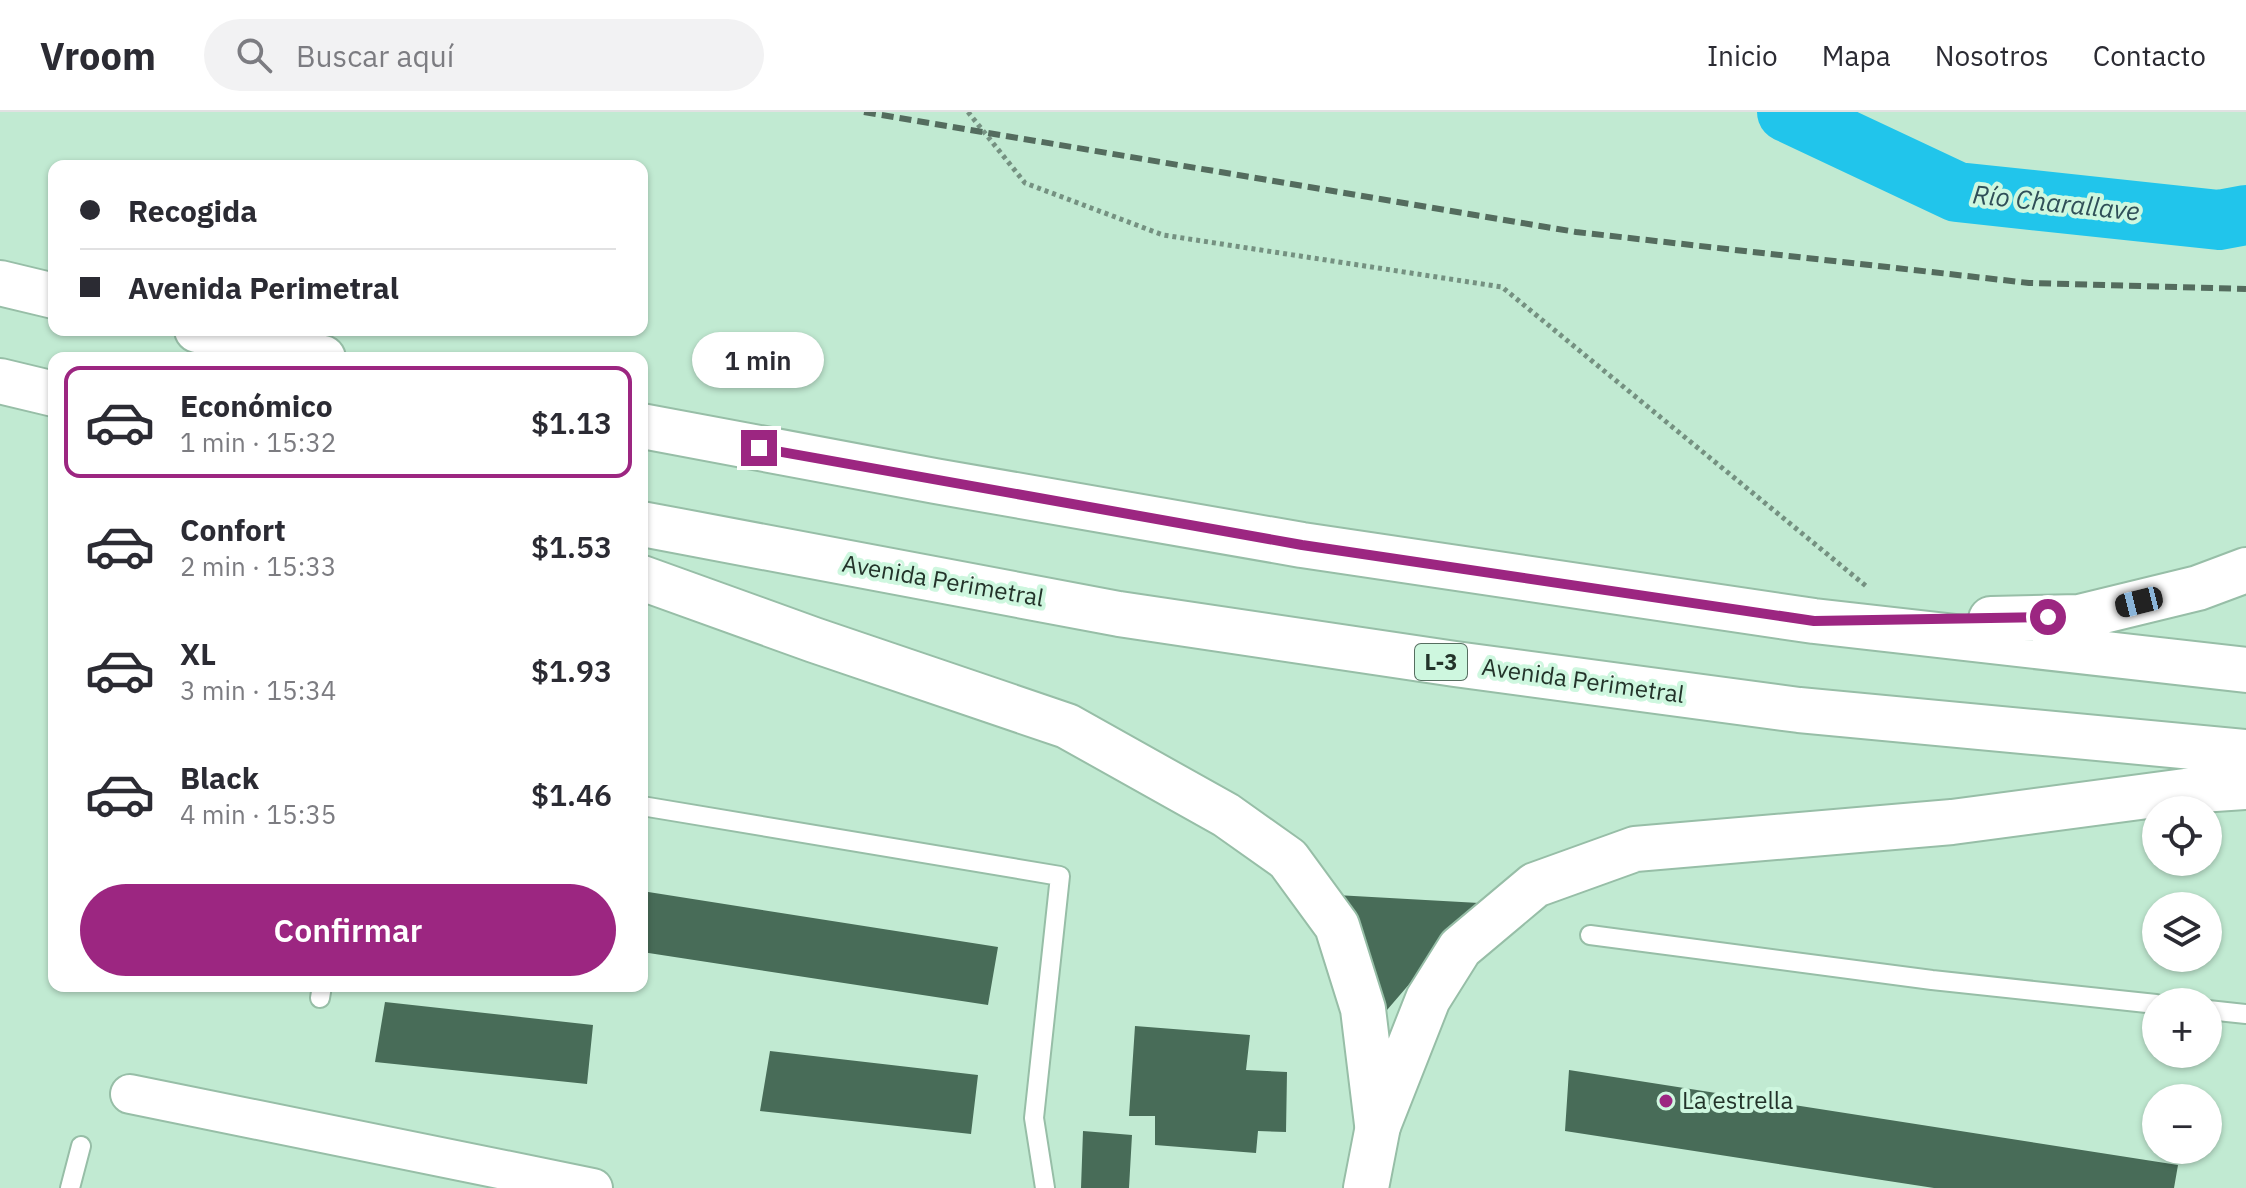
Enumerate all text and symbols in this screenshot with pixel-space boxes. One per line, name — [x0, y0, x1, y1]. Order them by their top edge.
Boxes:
search box — [204, 19, 764, 91]
text: Vroom — [40, 31, 156, 80]
icon: search — [232, 33, 276, 77]
text: Buscar aquí — [296, 36, 454, 75]
text: Inicio — [1707, 37, 1778, 74]
text: Mapa — [1822, 37, 1891, 74]
text: Nosotros — [1935, 37, 2049, 74]
text: Contacto — [2093, 37, 2206, 74]
water label: Río Charallave — [1971, 176, 2141, 228]
text: Recogida — [128, 191, 257, 230]
text: Avenida Perimetral — [128, 268, 399, 307]
callout: 1 min — [693, 332, 825, 388]
text: 1 min — [724, 343, 792, 377]
icon: car — [84, 386, 156, 458]
text: Económico — [180, 386, 333, 425]
text: $1.13 — [531, 403, 612, 442]
text: 1 min · 15:32 — [180, 425, 336, 459]
route end — [741, 430, 777, 466]
icon: car — [84, 510, 156, 582]
text: Confort — [180, 510, 286, 549]
text: $1.53 — [531, 527, 612, 566]
street label: Avenida Perimetral — [840, 547, 1047, 614]
text: 2 min · 15:33 — [180, 549, 336, 583]
car — [2113, 585, 2165, 619]
route start — [2030, 599, 2066, 635]
icon: car — [84, 634, 156, 706]
text: XL — [180, 634, 216, 673]
road number: L-3 — [1415, 644, 1467, 680]
street label: Avenida Perimetral — [1480, 650, 1687, 710]
text: $1.93 — [531, 651, 612, 690]
text: 3 min · 15:34 — [180, 673, 336, 707]
icon: car — [84, 758, 156, 830]
text: Black — [180, 758, 259, 797]
text: $1.46 — [531, 775, 612, 814]
map controls — [2142, 796, 2222, 1164]
button: locate — [2142, 796, 2222, 876]
text: 4 min · 15:35 — [180, 797, 336, 831]
button: Confirmar — [80, 884, 616, 976]
button: layers — [2142, 892, 2222, 972]
button: + — [2142, 988, 2222, 1068]
place label: La estrella — [1682, 1084, 1793, 1116]
button: − — [2142, 1084, 2222, 1164]
marker: La estrella — [1657, 1092, 1675, 1110]

